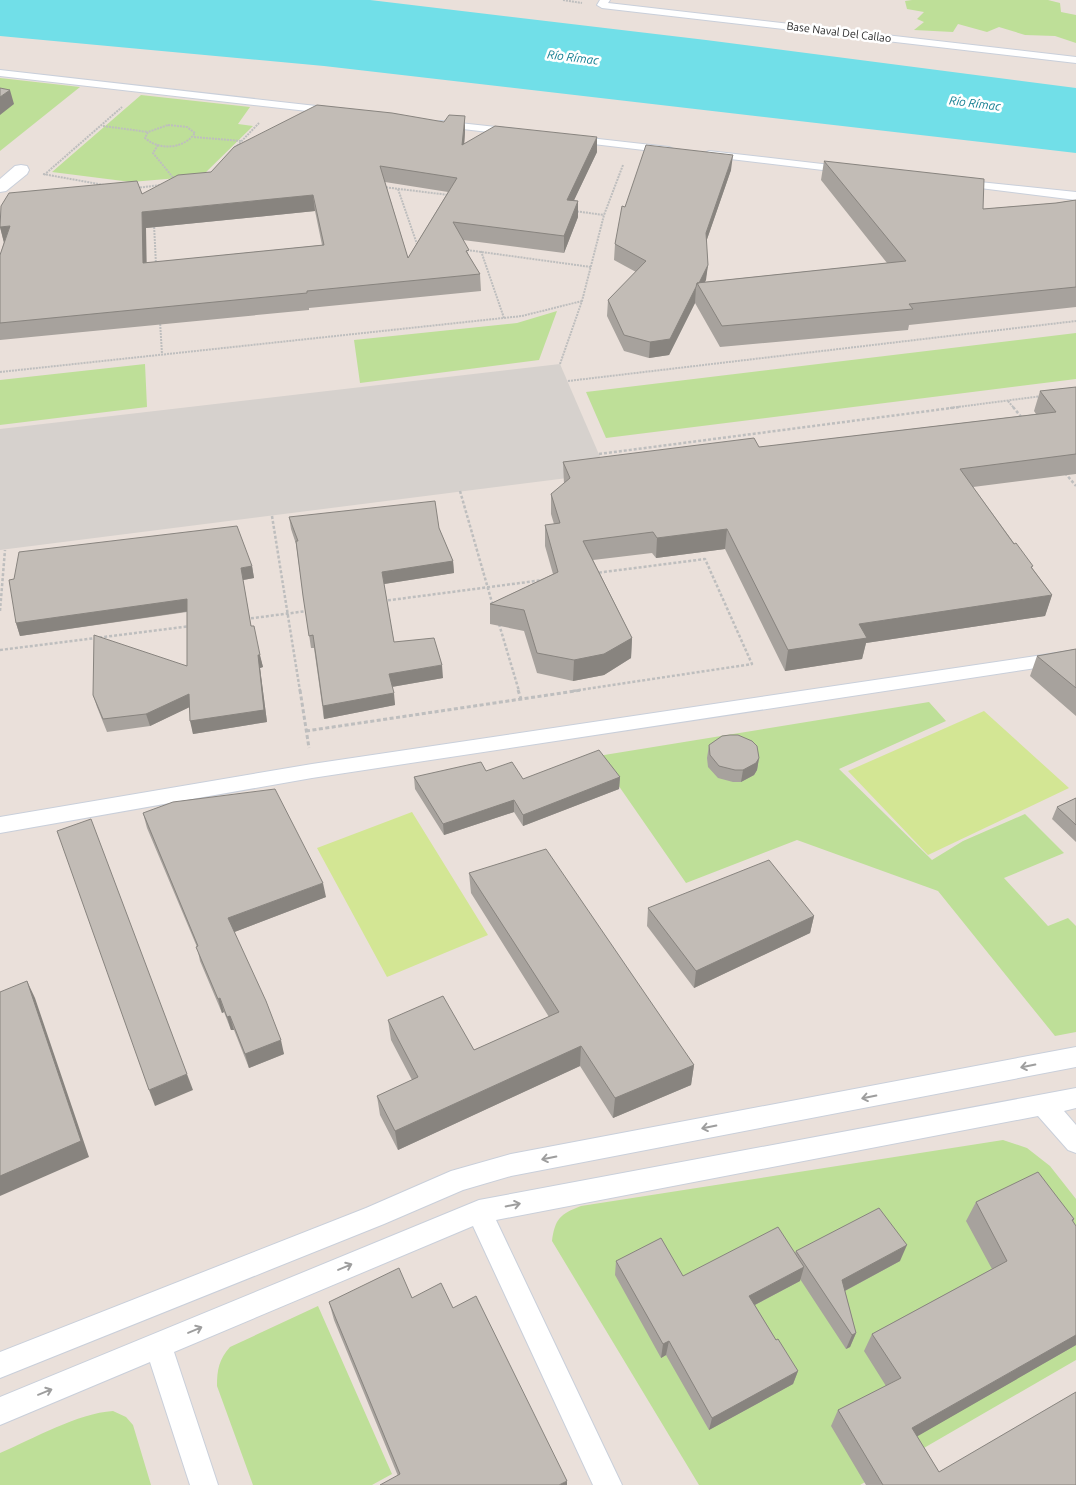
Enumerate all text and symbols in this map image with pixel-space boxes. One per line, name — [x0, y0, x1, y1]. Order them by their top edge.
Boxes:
street label: Base Naval Del Callao — [786, 20, 892, 44]
water label: Río Rímac — [546, 47, 600, 67]
water label: Río Rímac — [948, 93, 1002, 113]
one-way arrow — [1021, 1062, 1037, 1071]
one-way arrow — [861, 1092, 877, 1102]
one-way arrow — [701, 1123, 717, 1132]
one-way arrow — [542, 1153, 558, 1163]
one-way arrow — [505, 1200, 521, 1209]
one-way arrow — [337, 1262, 352, 1272]
one-way arrow — [187, 1324, 202, 1334]
one-way arrow — [37, 1387, 52, 1396]

